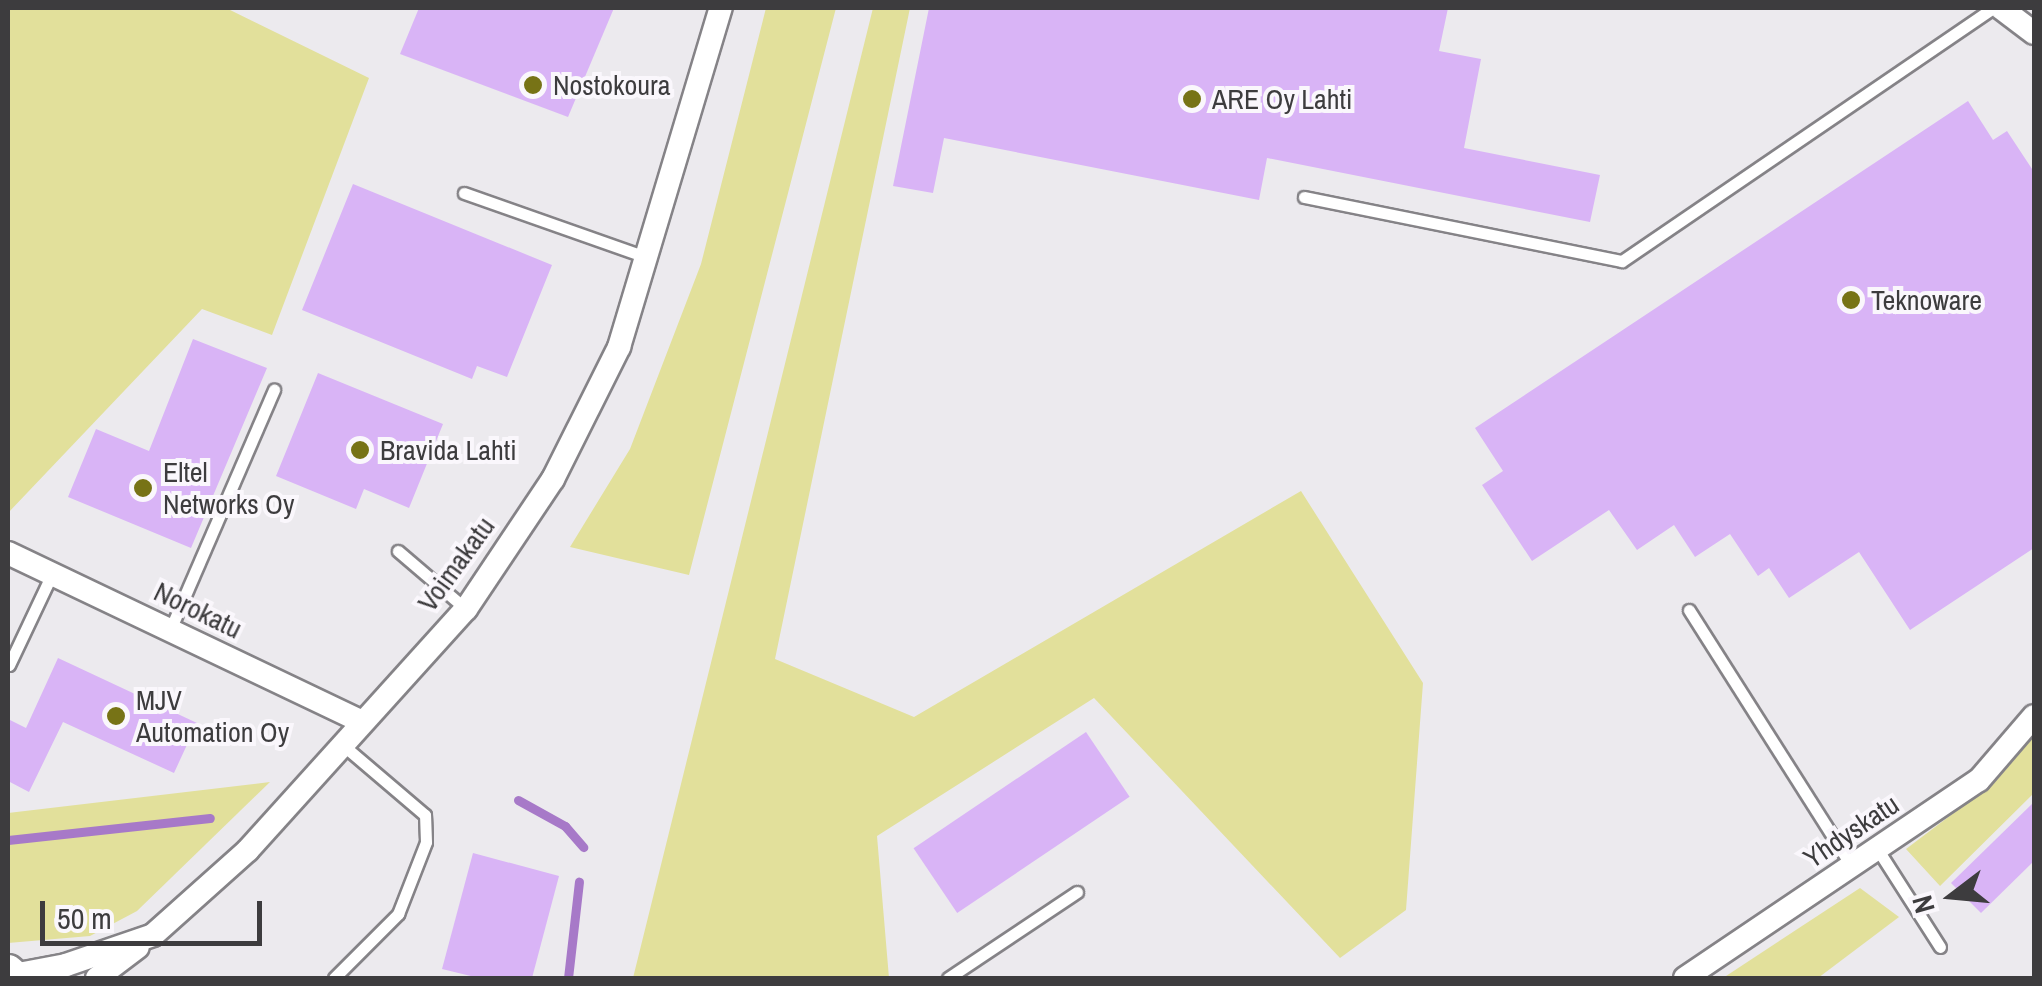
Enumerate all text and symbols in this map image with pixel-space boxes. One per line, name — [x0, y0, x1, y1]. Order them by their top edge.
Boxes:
place label: Nostokoura — [553, 68, 670, 102]
marker: Nostokoura — [522, 74, 544, 96]
place label: ARE Oy Lahti — [1212, 82, 1352, 116]
marker: ARE Oy Lahti — [1181, 88, 1203, 110]
place label: Teknoware — [1871, 283, 1982, 317]
marker: Teknoware — [1840, 289, 1862, 311]
place label: Bravida Lahti — [380, 433, 517, 467]
marker: Bravida Lahti — [349, 439, 371, 461]
place label: Eltel Networks Oy — [163, 455, 294, 521]
marker: Eltel Networks Oy — [132, 477, 154, 499]
street label: Voimakatu — [411, 510, 501, 618]
street label: Norokatu — [149, 574, 247, 646]
place label: MJV Automation Oy — [136, 683, 289, 749]
marker: MJV Automation Oy — [105, 705, 127, 727]
street label: Yhdyskatu — [1797, 787, 1905, 875]
north arrow — [1902, 846, 2002, 946]
scale bar — [45, 881, 268, 943]
text: N — [1903, 891, 1944, 917]
text: 50 m — [57, 898, 112, 938]

